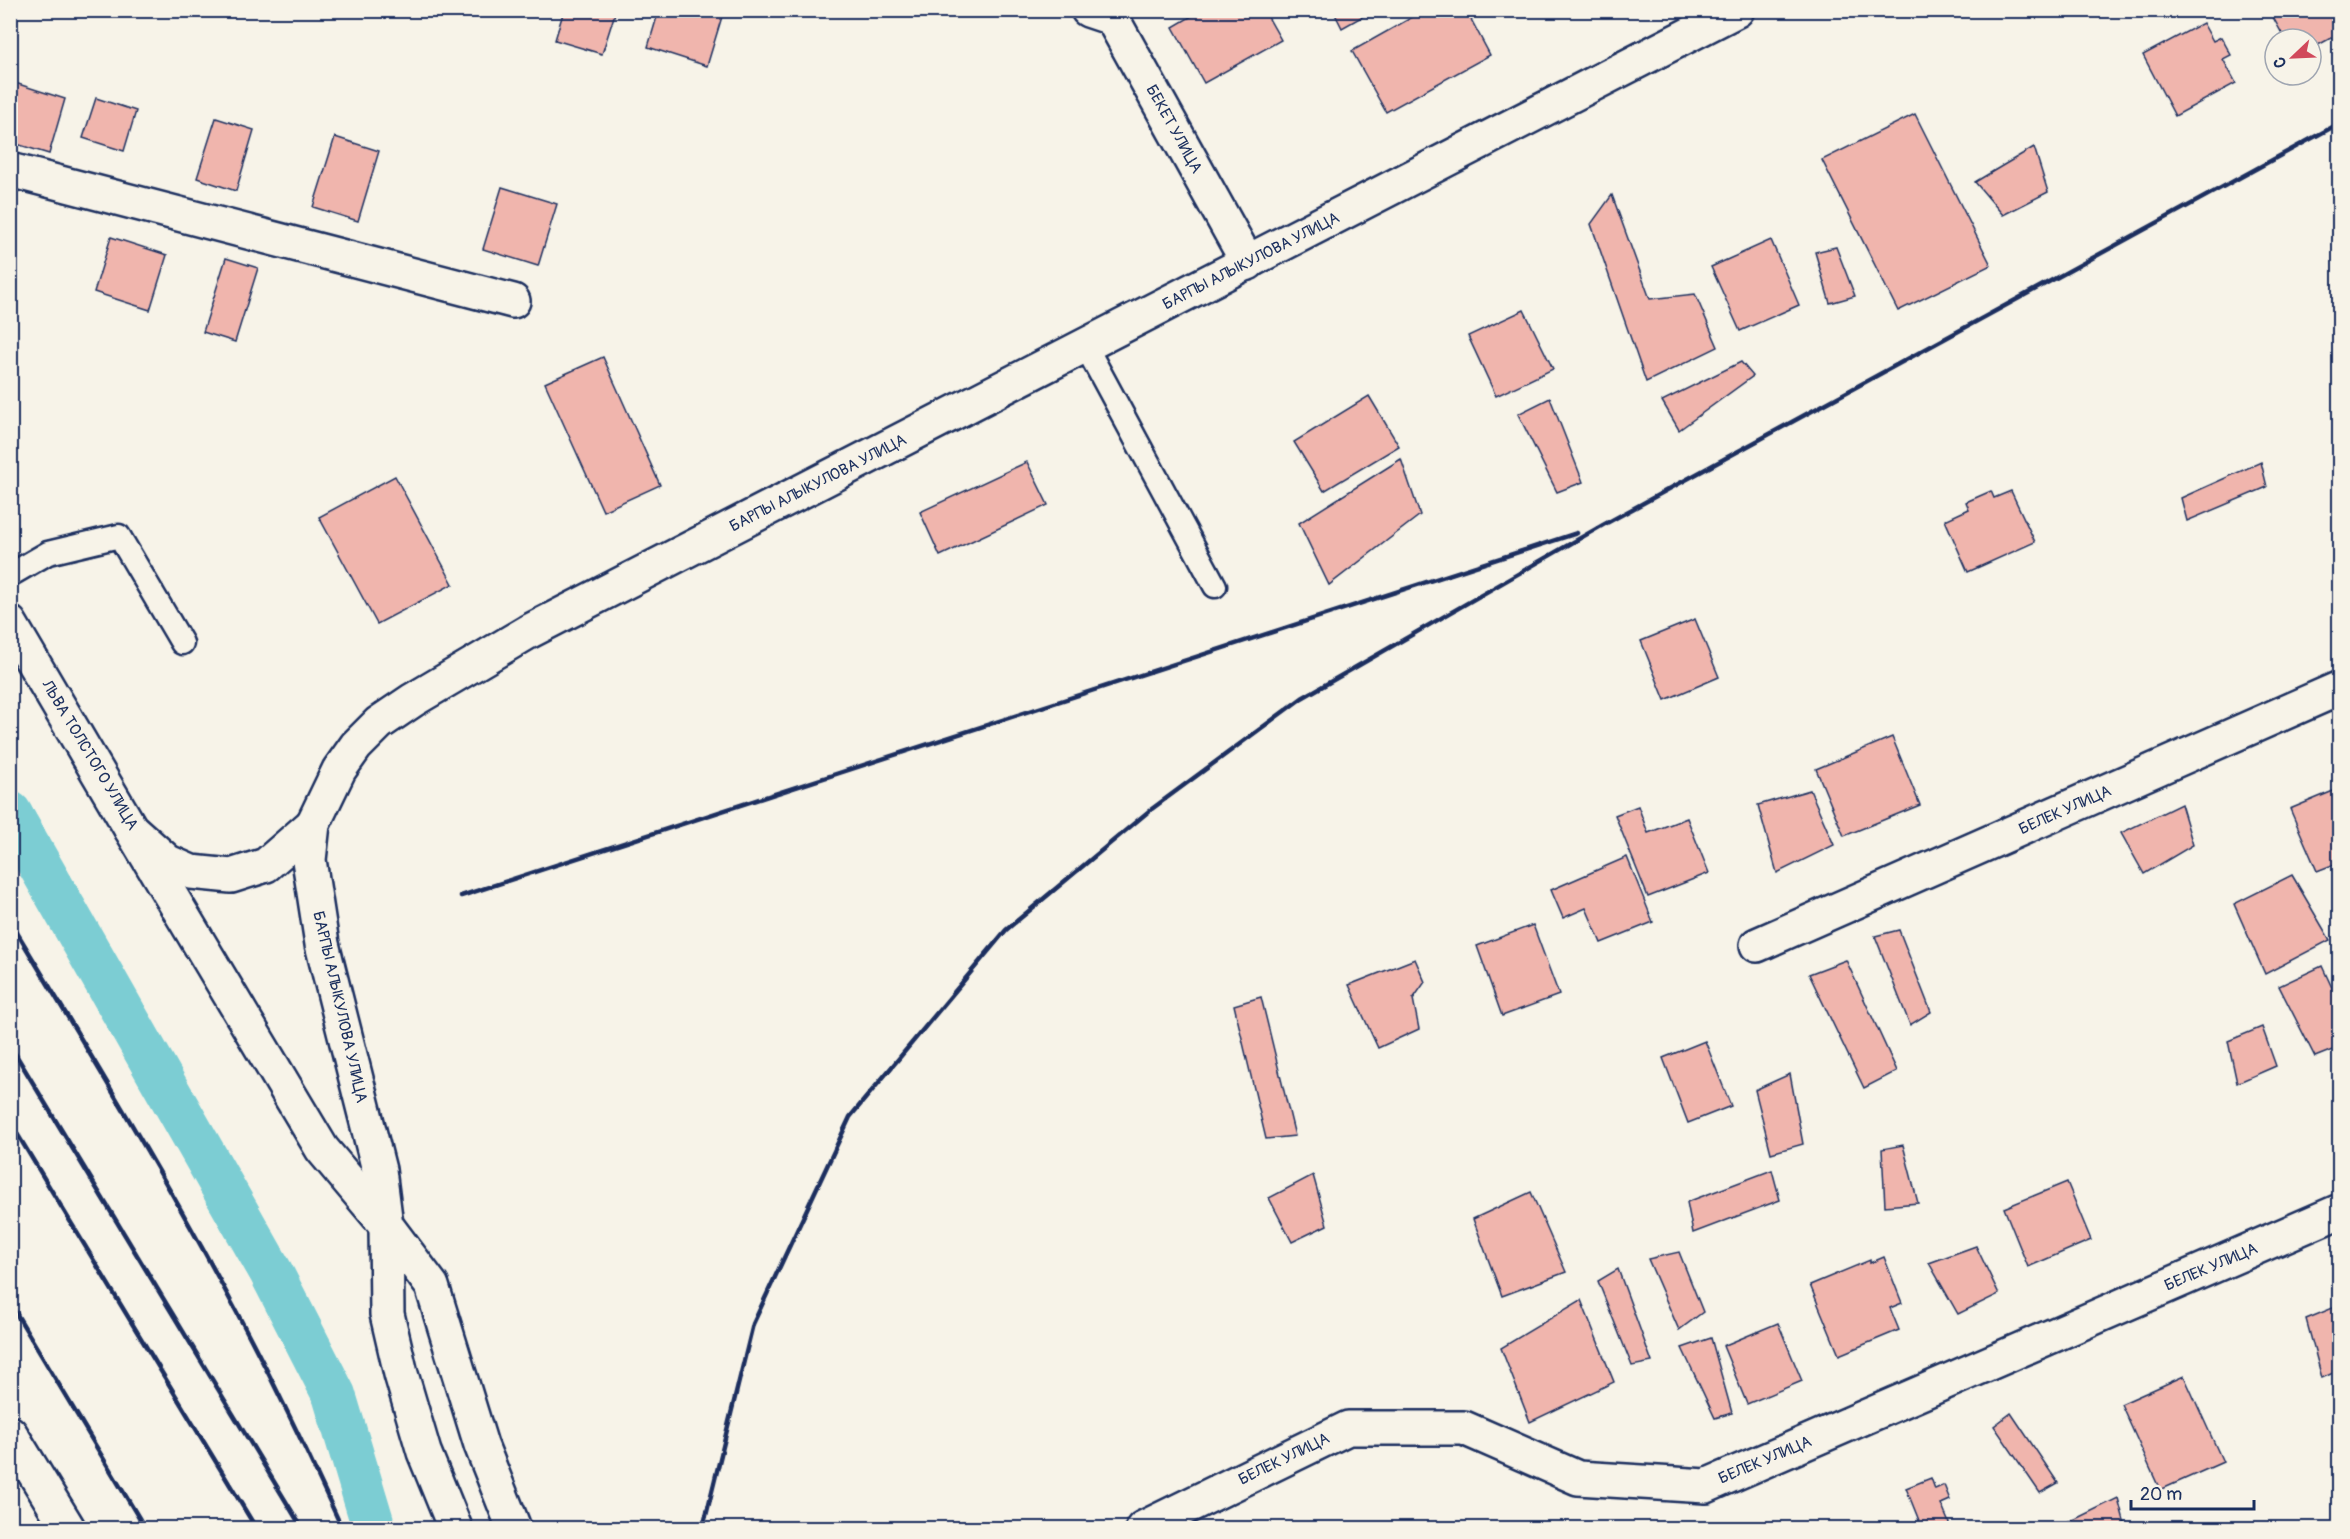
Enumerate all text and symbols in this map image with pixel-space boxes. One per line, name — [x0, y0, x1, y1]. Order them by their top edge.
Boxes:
north arrow — [2263, 27, 2323, 87]
text: С — [2269, 54, 2291, 71]
street label: БЕКЕТ УЛИЦА — [1141, 81, 1207, 177]
street label: БАРПЫ АЛЫКУЛОВА УЛИЦА — [1159, 208, 1343, 314]
street label: БАРПЫ АЛЫКУЛОВА УЛИЦА — [726, 430, 910, 536]
street label: ЛЬВА ТОЛСТОГО УЛИЦА — [37, 675, 143, 834]
street label: БЕЛЕК УЛИЦА — [2016, 781, 2114, 839]
street label: БАРПЫ АЛЫКУЛОВА УЛИЦА — [308, 909, 372, 1105]
street label: БЕЛЕК УЛИЦА — [2161, 1238, 2261, 1296]
street label: БЕЛЕК УЛИЦА — [1235, 1428, 1333, 1490]
street label: БЕЛЕК УЛИЦА — [1715, 1431, 1815, 1489]
scale bar — [2131, 1473, 2254, 1511]
text: 20 m — [2140, 1483, 2182, 1506]

